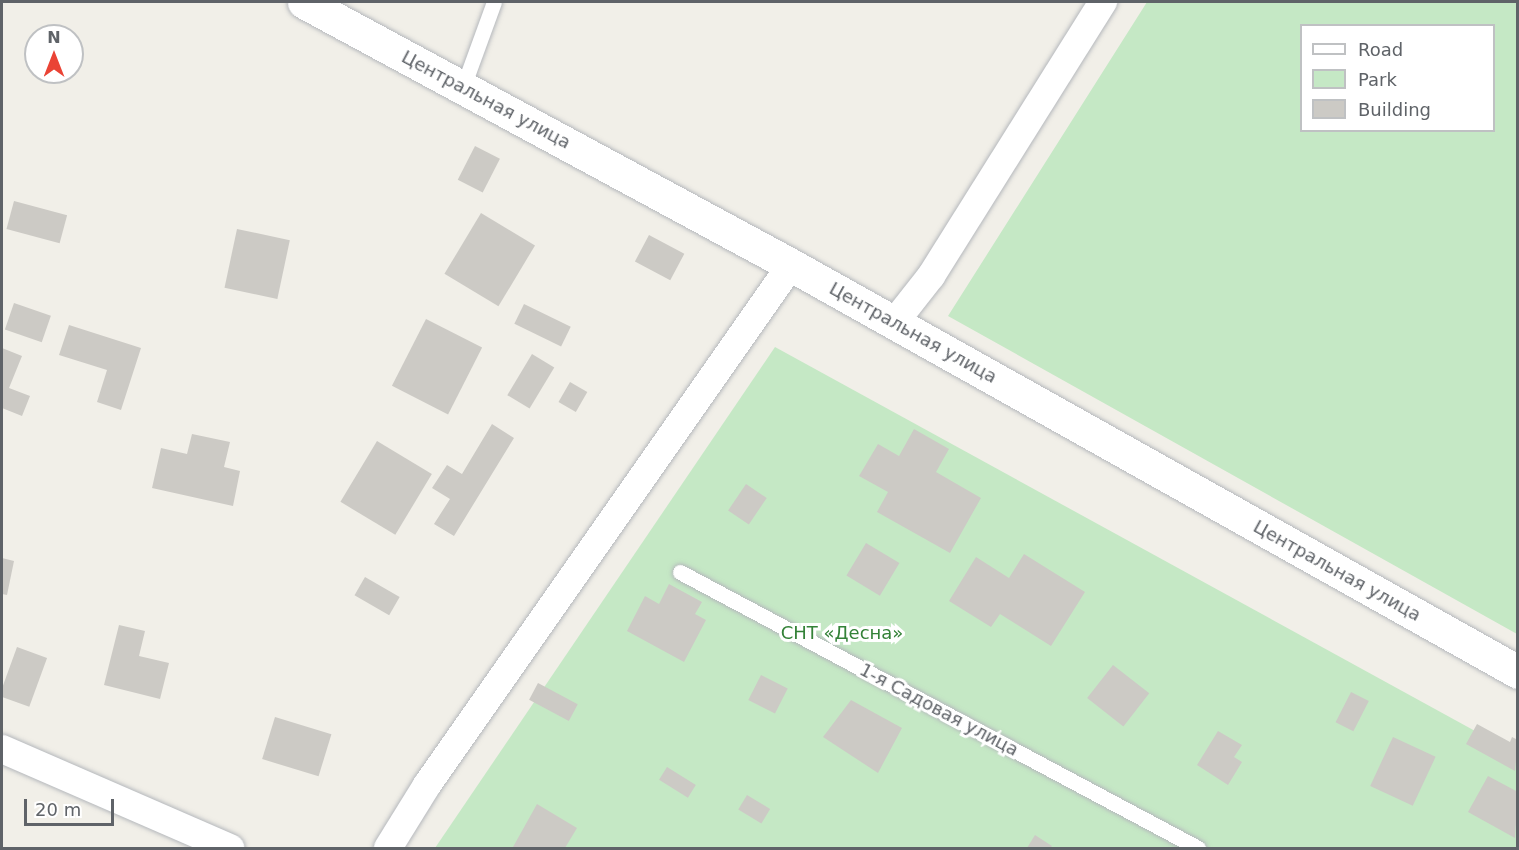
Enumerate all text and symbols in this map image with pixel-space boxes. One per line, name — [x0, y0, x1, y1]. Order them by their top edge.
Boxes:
north arrow — [24, 24, 84, 84]
legend — [1300, 24, 1495, 132]
text: N — [47, 28, 61, 47]
text: Road — [1358, 39, 1403, 60]
street label: Центральная улица — [398, 46, 574, 154]
text: Park — [1358, 69, 1397, 90]
text: Building — [1358, 99, 1431, 120]
street label: Центральная улица — [825, 278, 1001, 388]
street label: Центральная улица — [1249, 516, 1425, 626]
park label: СНТ «Десна» — [781, 622, 903, 644]
street label: 1-я Садовая улица — [856, 659, 1022, 761]
scale bar — [27, 787, 117, 825]
text: 20 m — [35, 799, 81, 820]

